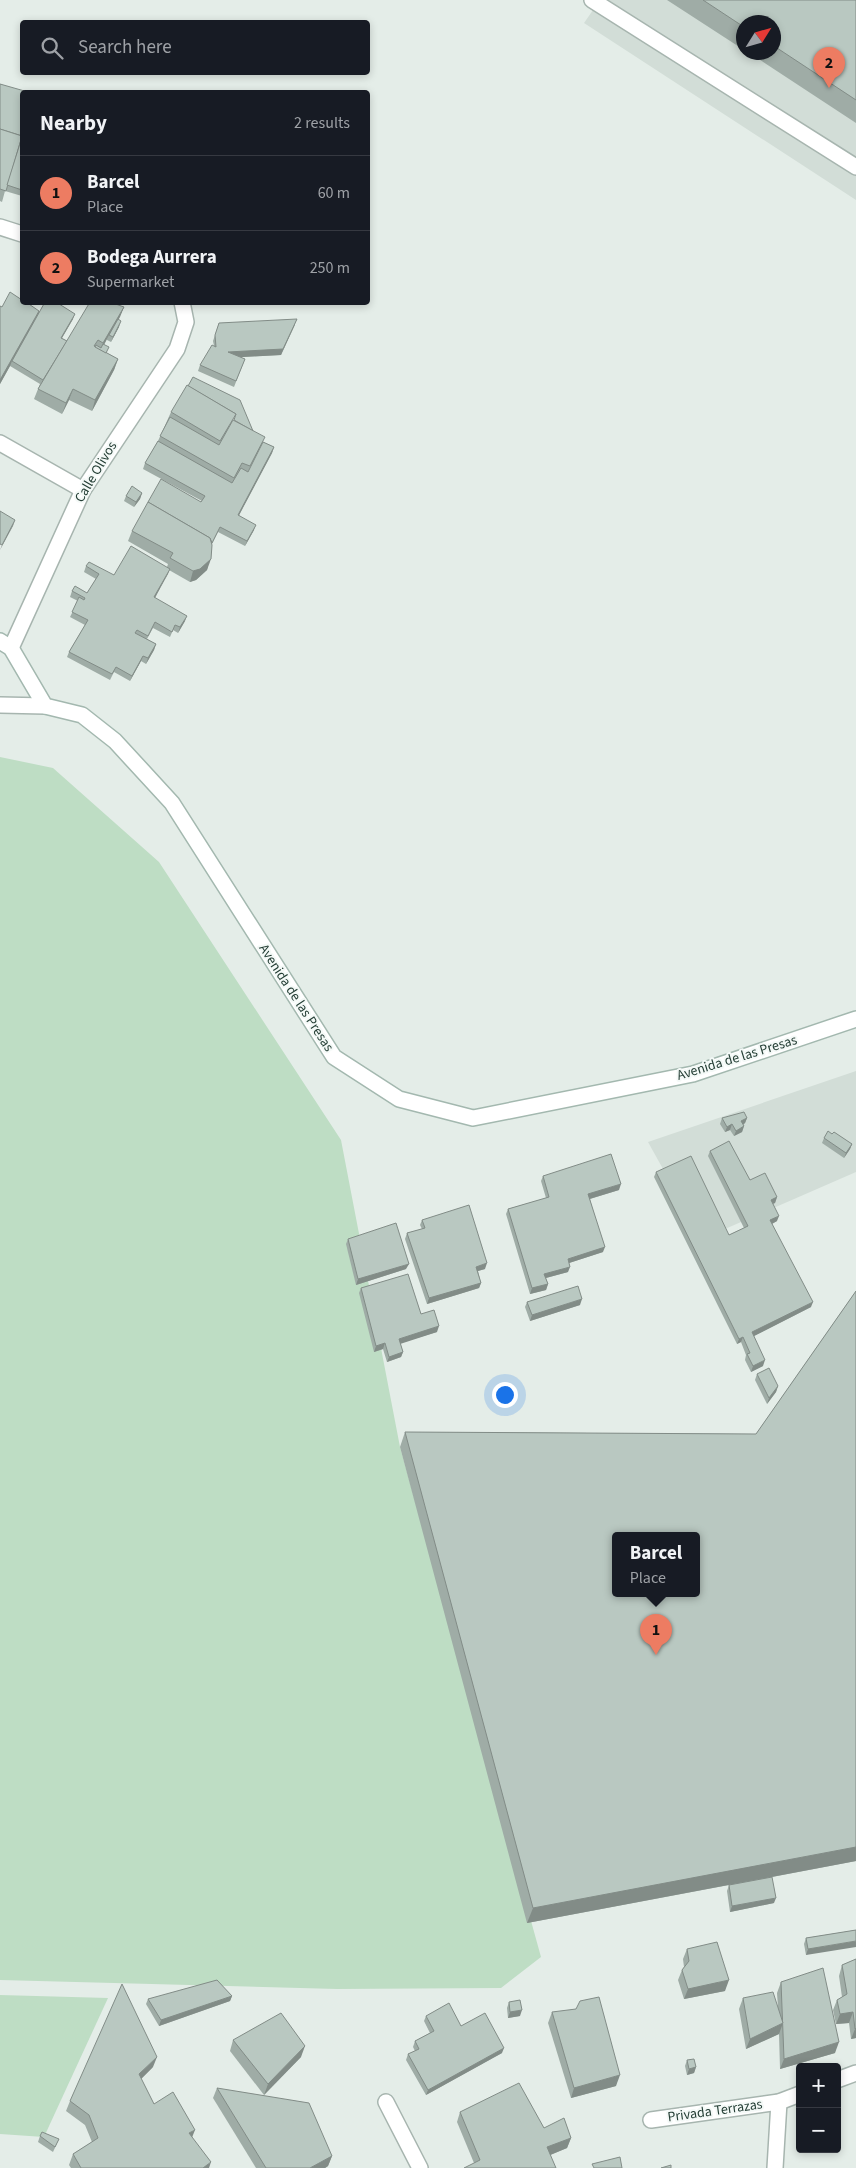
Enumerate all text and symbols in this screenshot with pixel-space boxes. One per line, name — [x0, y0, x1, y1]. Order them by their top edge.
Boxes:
north arrow — [736, 15, 781, 60]
search box — [20, 20, 370, 75]
icon: search — [38, 34, 66, 62]
text: Search here — [78, 34, 172, 61]
pin: 2 — [813, 47, 845, 88]
text: Nearby — [40, 108, 107, 138]
text: 2 results — [294, 112, 350, 134]
text: Barcel — [87, 169, 140, 196]
text: 1 — [52, 182, 60, 204]
text: 60 m — [318, 182, 350, 204]
text: Place — [87, 196, 123, 218]
text: Bodega Aurrera — [87, 244, 217, 271]
text: 2 — [52, 257, 60, 279]
text: 250 m — [310, 257, 350, 279]
text: Supermarket — [87, 271, 174, 293]
street label: Calle Olivos — [70, 438, 122, 506]
street label: Avenida de las Presas — [254, 940, 338, 1056]
street label: Avenida de las Presas — [674, 1030, 800, 1086]
your location — [492, 1382, 518, 1408]
popup — [612, 1532, 700, 1597]
text: Barcel — [630, 1540, 682, 1567]
text: Place — [630, 1567, 666, 1589]
pin: 1 — [640, 1614, 672, 1655]
map controls — [796, 2063, 841, 2153]
button: + — [796, 2063, 841, 2108]
street label: Privada Terrazas — [666, 2094, 764, 2128]
button: − — [796, 2108, 841, 2153]

